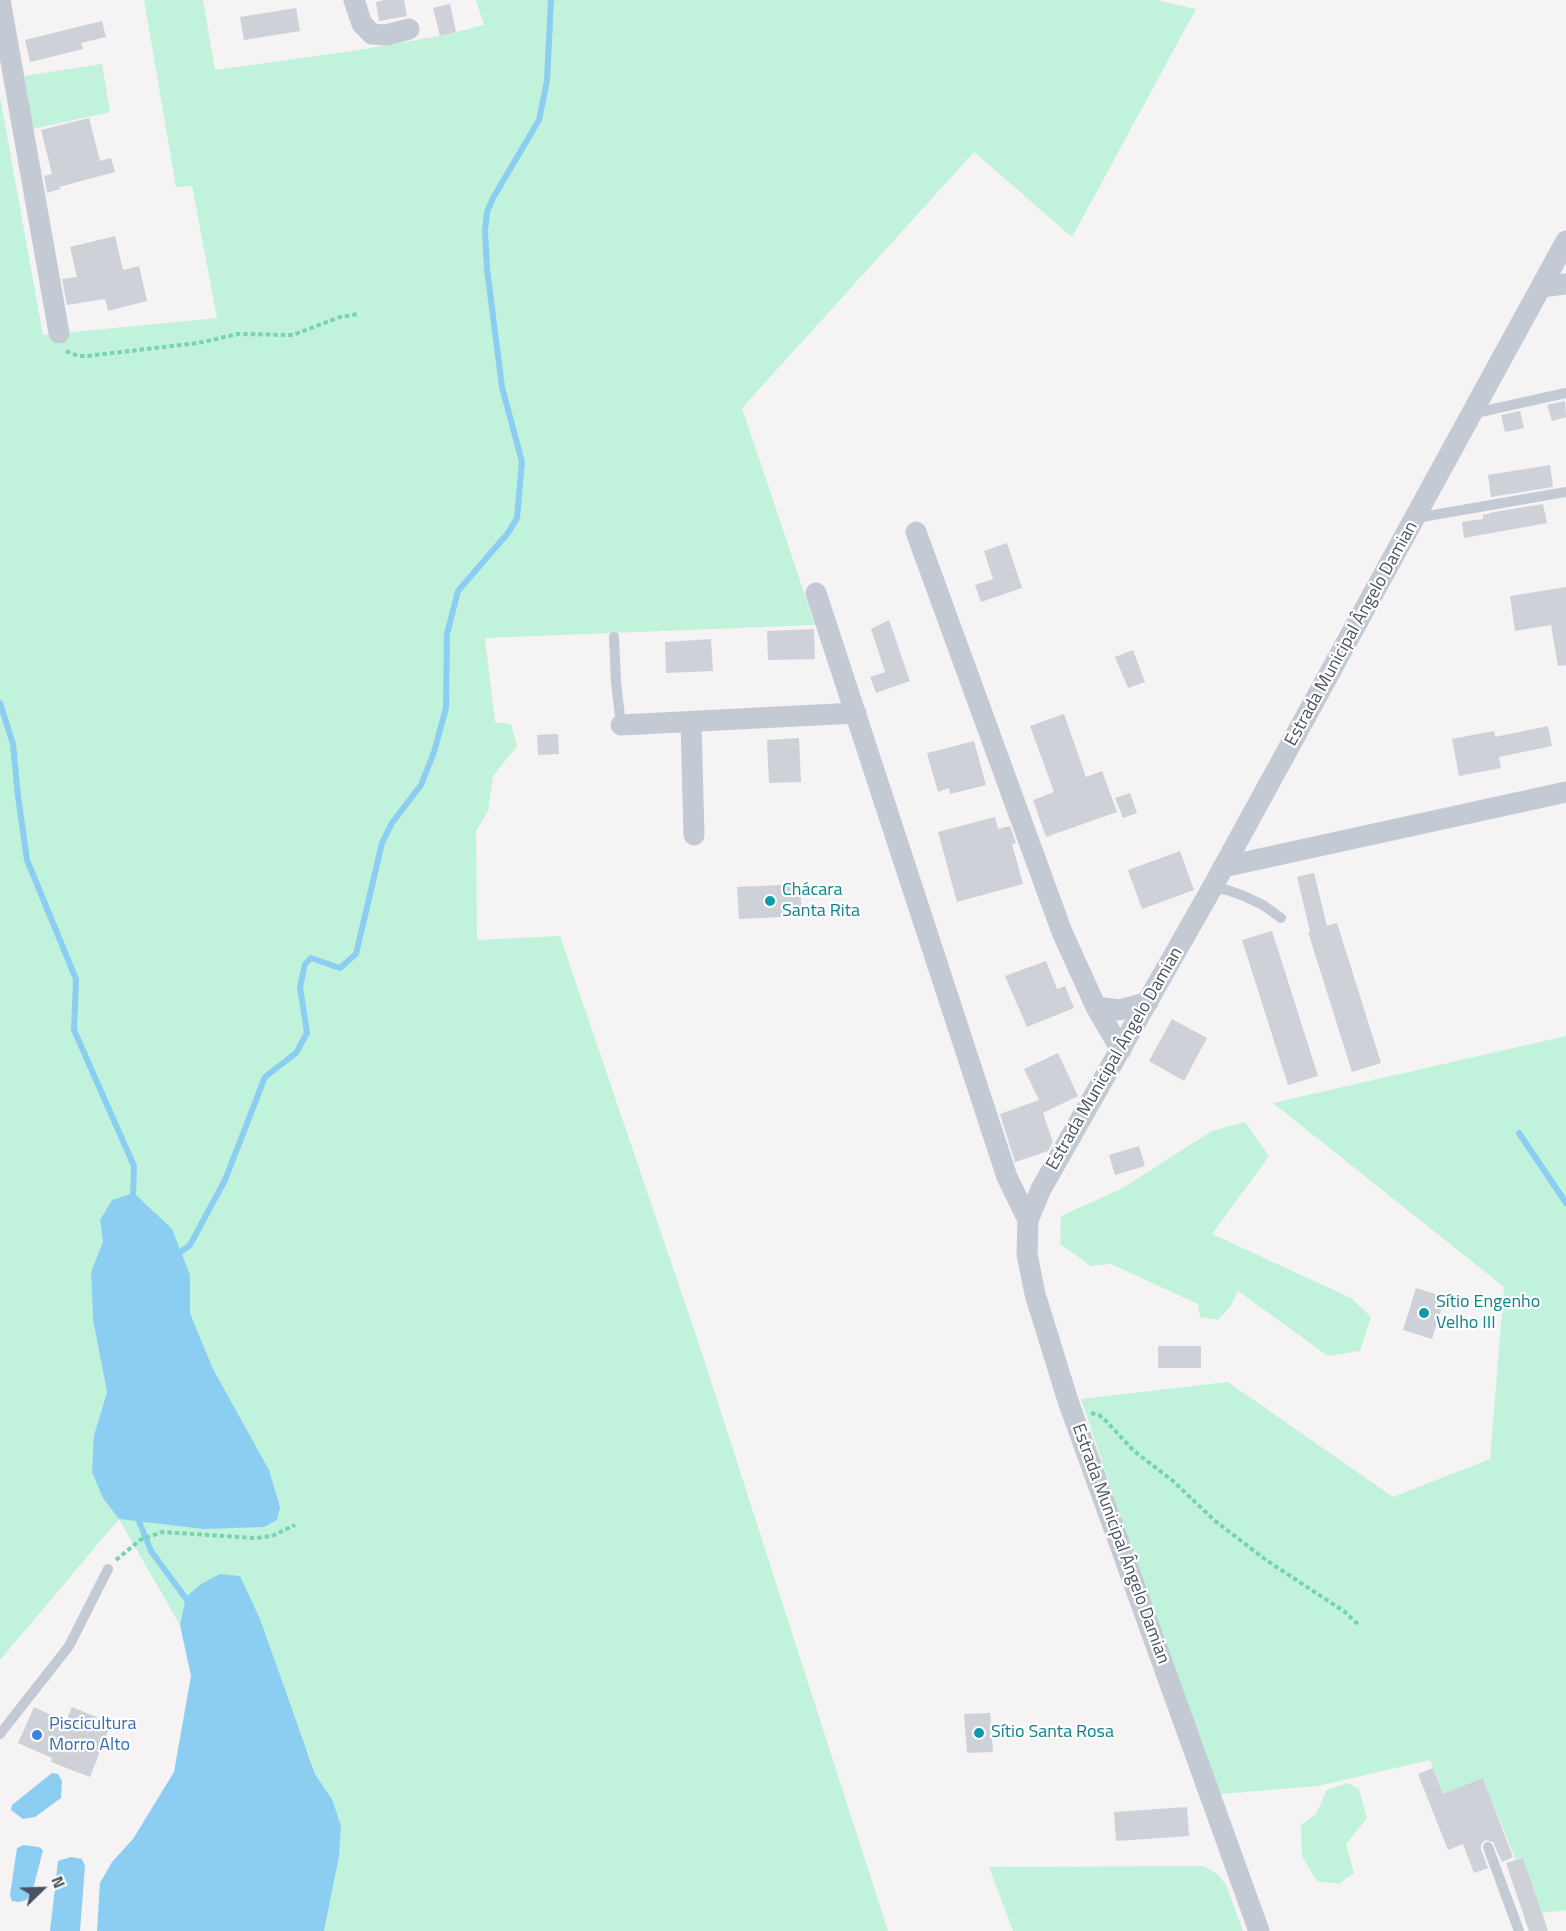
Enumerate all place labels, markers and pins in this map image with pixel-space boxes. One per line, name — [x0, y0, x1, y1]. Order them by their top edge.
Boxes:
place label: Chácara Santa Rita — [782, 880, 860, 922]
marker: Chácara Santa Rita — [763, 894, 777, 908]
place label: Sítio Engenho Velho III — [1436, 1292, 1540, 1334]
marker: Sítio Engenho Velho III — [1417, 1306, 1431, 1320]
place label: Piscicultura Morro Alto — [49, 1714, 136, 1756]
place label: Sítio Santa Rosa — [991, 1722, 1114, 1744]
marker: Sítio Santa Rosa — [972, 1726, 986, 1740]
marker: Piscicultura Morro Alto — [30, 1728, 44, 1742]

